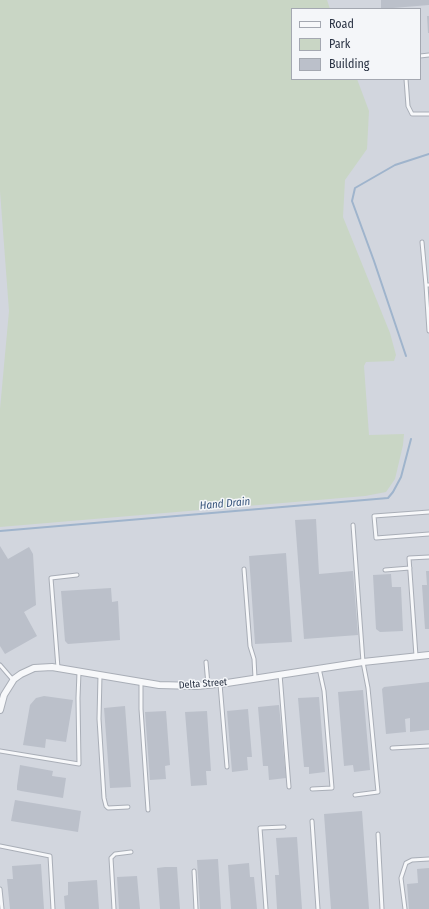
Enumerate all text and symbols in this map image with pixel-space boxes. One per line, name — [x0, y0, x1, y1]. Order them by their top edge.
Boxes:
legend — [291, 8, 421, 80]
text: Road — [329, 17, 354, 31]
text: Park — [329, 37, 350, 51]
text: Building — [329, 57, 369, 71]
water label: Hand Drain — [199, 495, 251, 513]
street label: Delta Street — [178, 676, 228, 692]

